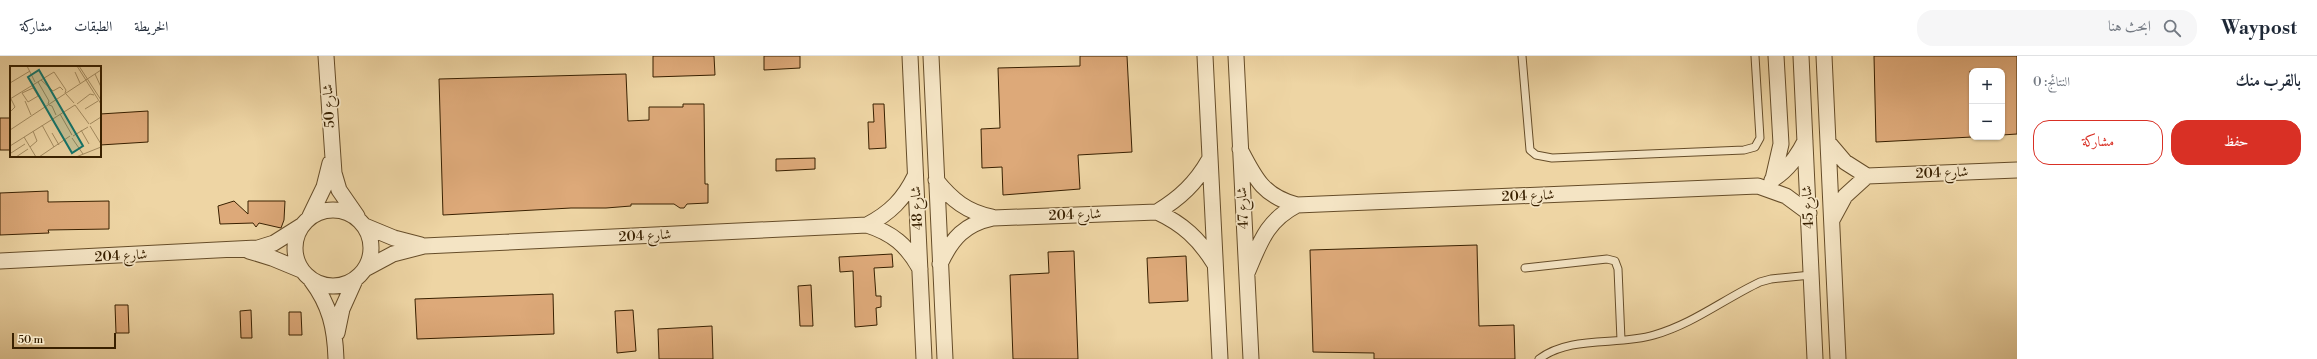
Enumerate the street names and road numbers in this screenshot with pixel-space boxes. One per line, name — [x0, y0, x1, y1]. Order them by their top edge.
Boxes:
street label: شارع 50 — [319, 83, 341, 129]
street label: شارع 204 — [1915, 163, 1969, 185]
street label: شارع 48 — [907, 185, 929, 231]
street label: شارع 45 — [1798, 185, 1820, 229]
street label: شارع 47 — [1233, 186, 1255, 229]
street label: شارع 204 — [1501, 186, 1555, 208]
street label: شارع 204 — [1048, 205, 1102, 227]
street label: شارع 204 — [618, 226, 672, 248]
street label: شارع 204 — [94, 246, 148, 268]

